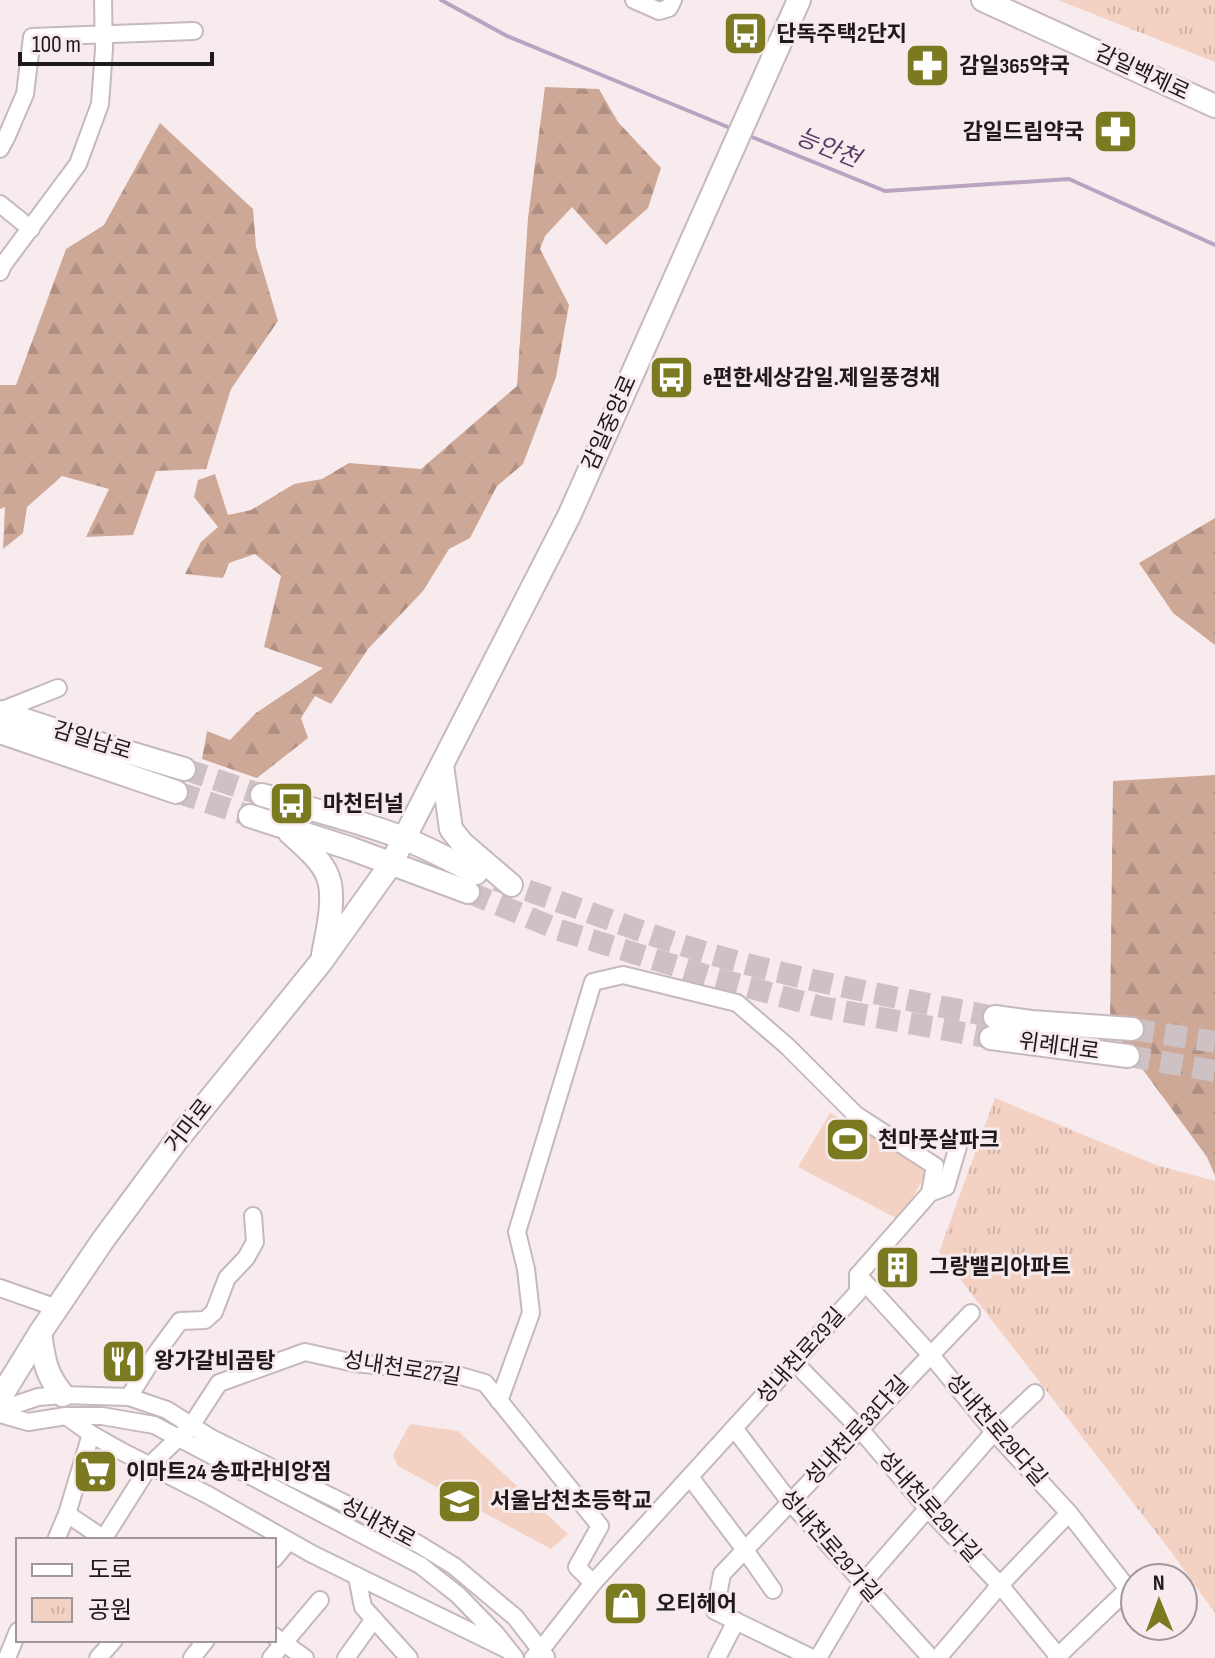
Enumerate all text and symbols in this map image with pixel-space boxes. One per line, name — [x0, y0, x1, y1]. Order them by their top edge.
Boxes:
bus stop icon: 단독주택2단지 — [721, 10, 769, 58]
scale bar — [20, 16, 212, 66]
place label: 단독주택2단지 — [776, 21, 907, 48]
text: 100 m — [32, 30, 81, 59]
street label: 감일백제로 — [1090, 39, 1194, 107]
pharmacy icon: 감일365약국 — [904, 42, 952, 90]
place label: 감일365약국 — [959, 53, 1070, 80]
pharmacy icon: 감일드림약국 — [1091, 108, 1139, 156]
place label: 감일드림약국 — [963, 119, 1084, 146]
water label: 능안천 — [792, 122, 867, 175]
bus stop icon: e편한세상감일.제일풍경채 — [648, 354, 696, 402]
place label: e편한세상감일.제일풍경채 — [703, 365, 940, 392]
street label: 감일중앙로 — [577, 371, 643, 475]
street label: 감일남로 — [49, 716, 135, 766]
bus stop icon: 마천터널 — [268, 780, 316, 828]
place label: 마천터널 — [323, 791, 404, 818]
street label: 위례대로 — [1017, 1028, 1101, 1066]
street label: 거마로 — [160, 1094, 218, 1158]
sports icon: 천마풋살파크 — [823, 1116, 871, 1164]
place label: 천마풋살파크 — [878, 1127, 999, 1154]
building icon: 그랑밸리아파트 — [874, 1243, 922, 1291]
place label: 그랑밸리아파트 — [929, 1254, 1071, 1281]
street label: 성내천로29길 — [751, 1302, 851, 1410]
restaurant icon: 왕가갈비곰탕 — [99, 1337, 147, 1385]
street label: 성내천로27길 — [341, 1346, 463, 1392]
place label: 왕가갈비곰탕 — [154, 1348, 275, 1375]
street label: 성내천로29다길 — [940, 1368, 1052, 1492]
street label: 성내천로33다길 — [799, 1371, 915, 1491]
street label: 성내천로29나길 — [872, 1446, 986, 1568]
supermarket icon: 이마트24 송파라비앙점 — [71, 1448, 119, 1496]
place label: 이마트24 송파라비앙점 — [126, 1459, 331, 1486]
school or university icon: 서울남천초등학교 — [435, 1477, 483, 1525]
street label: 성내천로29가길 — [774, 1484, 886, 1608]
place label: 서울남천초등학교 — [490, 1488, 652, 1515]
street label: 성내천로 — [336, 1492, 420, 1554]
legend — [16, 1538, 276, 1642]
text: 도로 — [88, 1556, 132, 1585]
north arrow — [1119, 1562, 1199, 1642]
text: N — [1153, 1570, 1165, 1597]
shop icon: 오티헤어 — [601, 1580, 649, 1628]
place label: 오티헤어 — [656, 1591, 737, 1618]
text: 공원 — [88, 1596, 132, 1625]

